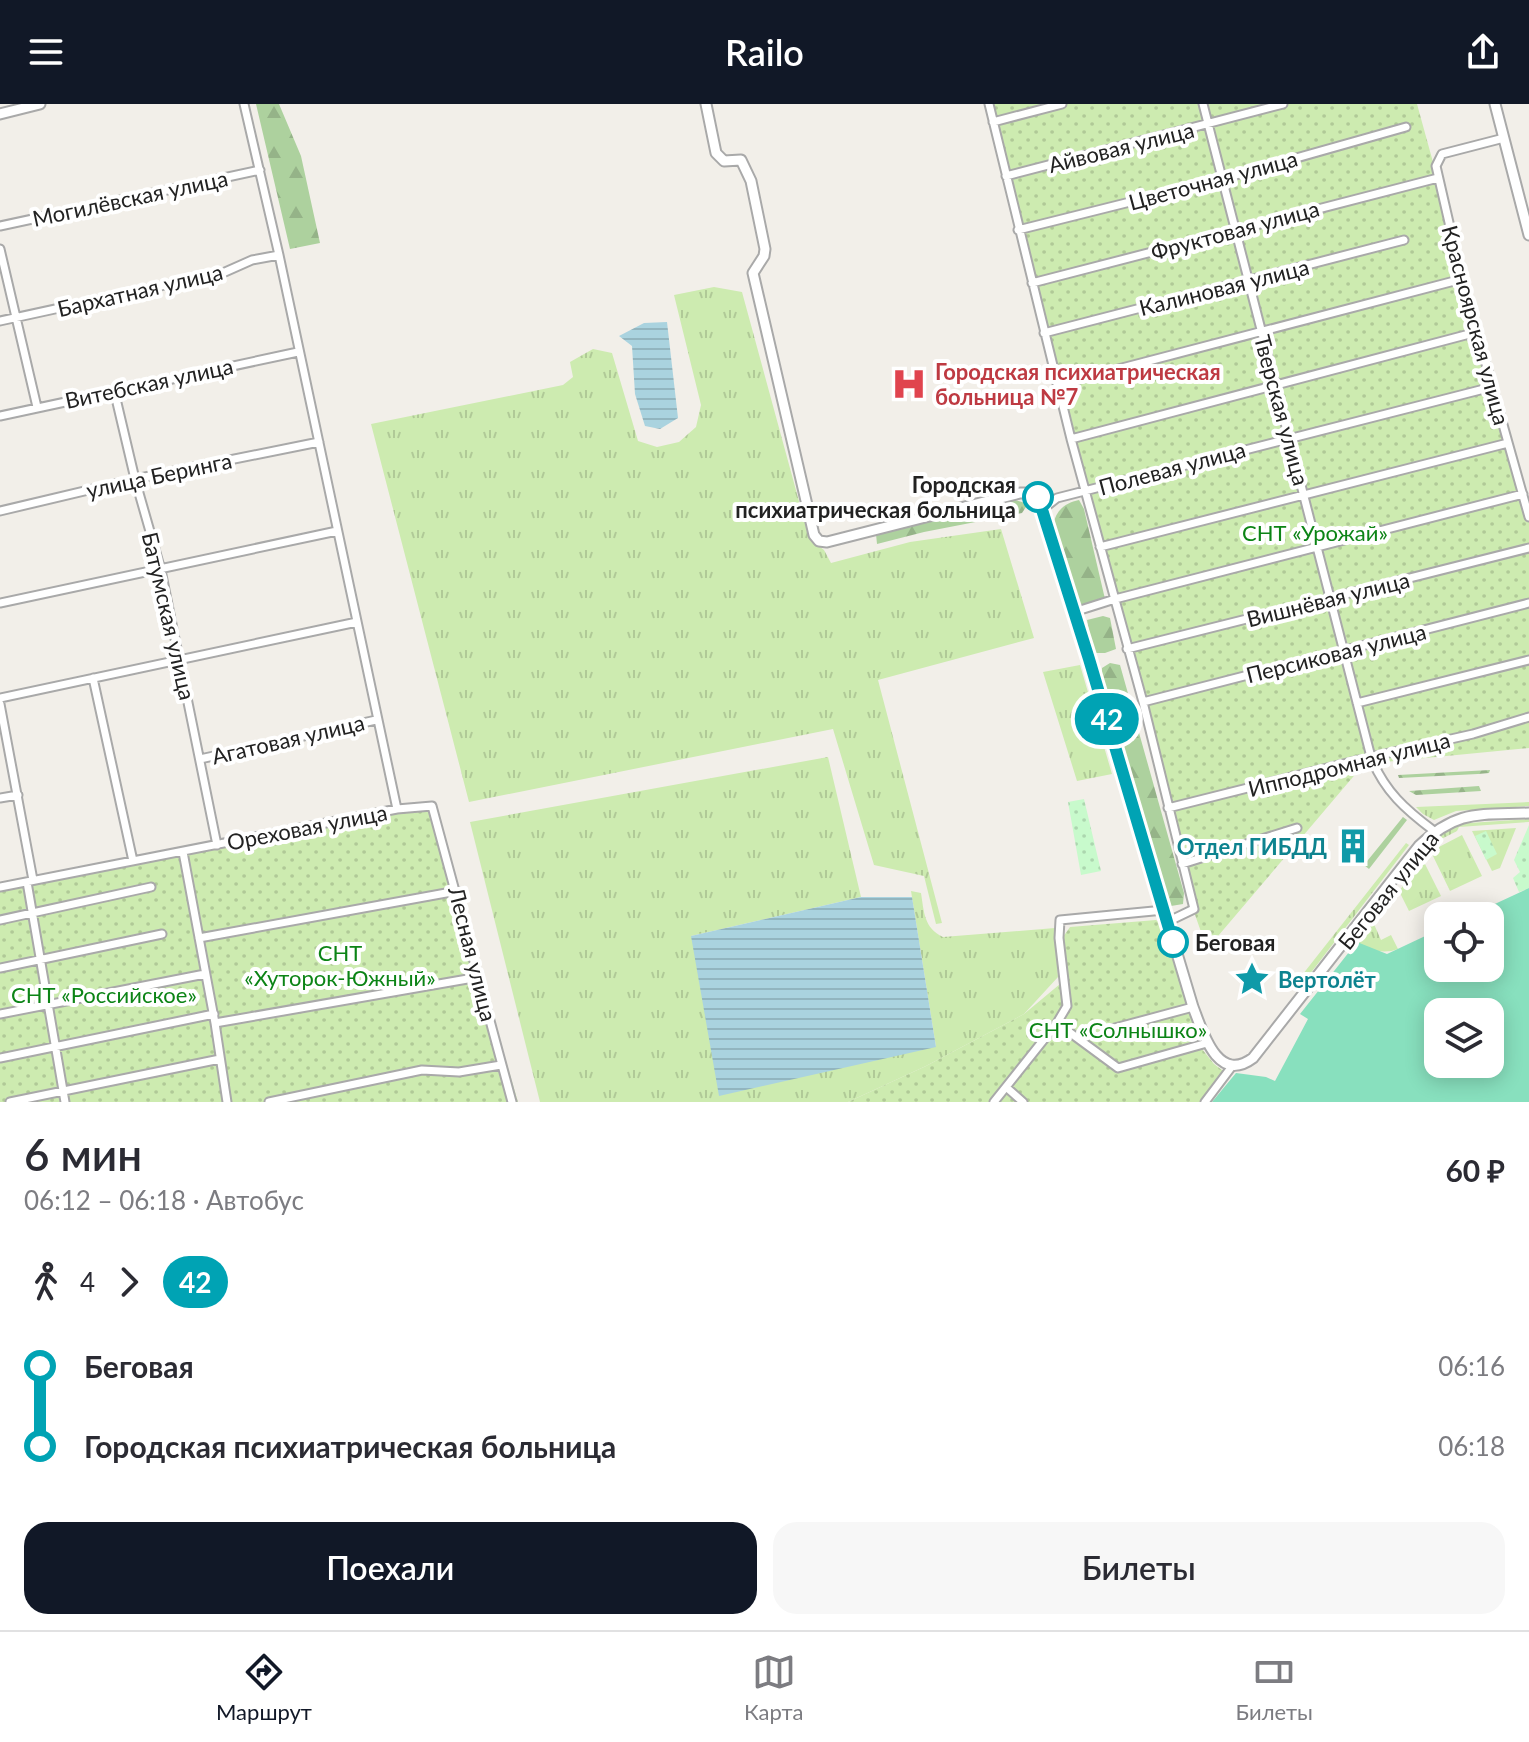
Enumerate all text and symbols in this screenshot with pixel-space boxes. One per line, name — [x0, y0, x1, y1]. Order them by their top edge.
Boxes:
icon: menu — [24, 30, 68, 74]
text: Railo — [725, 30, 804, 74]
icon: share — [1461, 30, 1505, 74]
street label: Айвовая улица — [1045, 116, 1197, 178]
street label: Цветочная улица — [1126, 144, 1300, 216]
street label: Могилёвская улица — [30, 164, 230, 232]
street label: Фруктовая улица — [1148, 195, 1322, 265]
street label: Красноярская улица — [1436, 222, 1516, 428]
street label: Калиновая улица — [1136, 253, 1312, 321]
street label: Бархатная улица — [55, 258, 225, 322]
street label: Тверская улица — [1249, 332, 1315, 488]
street label: Витебская улица — [62, 352, 236, 414]
place label: Городская психиатрическая больница №7 — [935, 358, 1221, 410]
hospital icon: Городская психиатрическая больница №7 — [890, 365, 928, 403]
street label: Полевая улица — [1096, 435, 1248, 501]
street label: улица Беринга — [84, 446, 234, 504]
place label: Городская психиатрическая больница — [735, 471, 1016, 523]
marker: Городская психиатрическая больница — [1023, 482, 1053, 512]
park label: СНТ «Урожай» — [1242, 519, 1388, 546]
street label: Батумская улица — [137, 529, 201, 703]
street label: Вишнёвая улица — [1244, 566, 1412, 632]
street label: Персиковая улица — [1243, 618, 1429, 688]
line badge: 42 — [1071, 693, 1143, 745]
text: 42 — [1091, 702, 1123, 736]
street label: Агатовая улица — [209, 708, 367, 770]
street label: Ипподромная улица — [1245, 726, 1453, 802]
street label: Ореховая улица — [225, 798, 389, 856]
street label: Беговая улица — [1332, 825, 1444, 955]
building icon: Отдел ГИБДД — [1334, 827, 1372, 865]
place label: Отдел ГИБДД — [1177, 833, 1327, 860]
street label: Лесная улица — [443, 883, 503, 1024]
map controls — [1424, 902, 1504, 1078]
button: locate — [1424, 902, 1504, 982]
marker: Беговая — [1158, 927, 1188, 957]
place label: Беговая — [1195, 929, 1276, 956]
park label: СНТ «Хуторок-Южный» — [244, 939, 436, 991]
place icon: Вертолёт — [1233, 960, 1271, 998]
place label: Вертолёт — [1278, 966, 1377, 993]
park label: СНТ «Российское» — [11, 981, 197, 1008]
button: layers — [1424, 998, 1504, 1078]
park label: СНТ «Солнышко» — [1029, 1016, 1207, 1043]
text: 6 мин — [24, 1128, 142, 1180]
text: 60 ₽ — [1445, 1152, 1505, 1188]
text: 06:12 – 06:18 · Автобус — [24, 1184, 304, 1216]
icon: walk — [24, 1260, 68, 1304]
icon: forward — [107, 1260, 151, 1304]
text: 42 — [179, 1265, 212, 1299]
text: 4 — [80, 1266, 95, 1298]
text: Беговая — [84, 1348, 194, 1384]
text: 06:16 — [1438, 1350, 1505, 1382]
text: Городская психиатрическая больница — [84, 1428, 616, 1464]
text: 06:18 — [1438, 1430, 1505, 1462]
button: Поехали — [24, 1522, 757, 1614]
button: Билеты — [773, 1522, 1505, 1614]
tab: Маршрут — [216, 1650, 312, 1725]
tab: Карта — [744, 1650, 804, 1725]
tab: Билеты — [1236, 1650, 1313, 1725]

